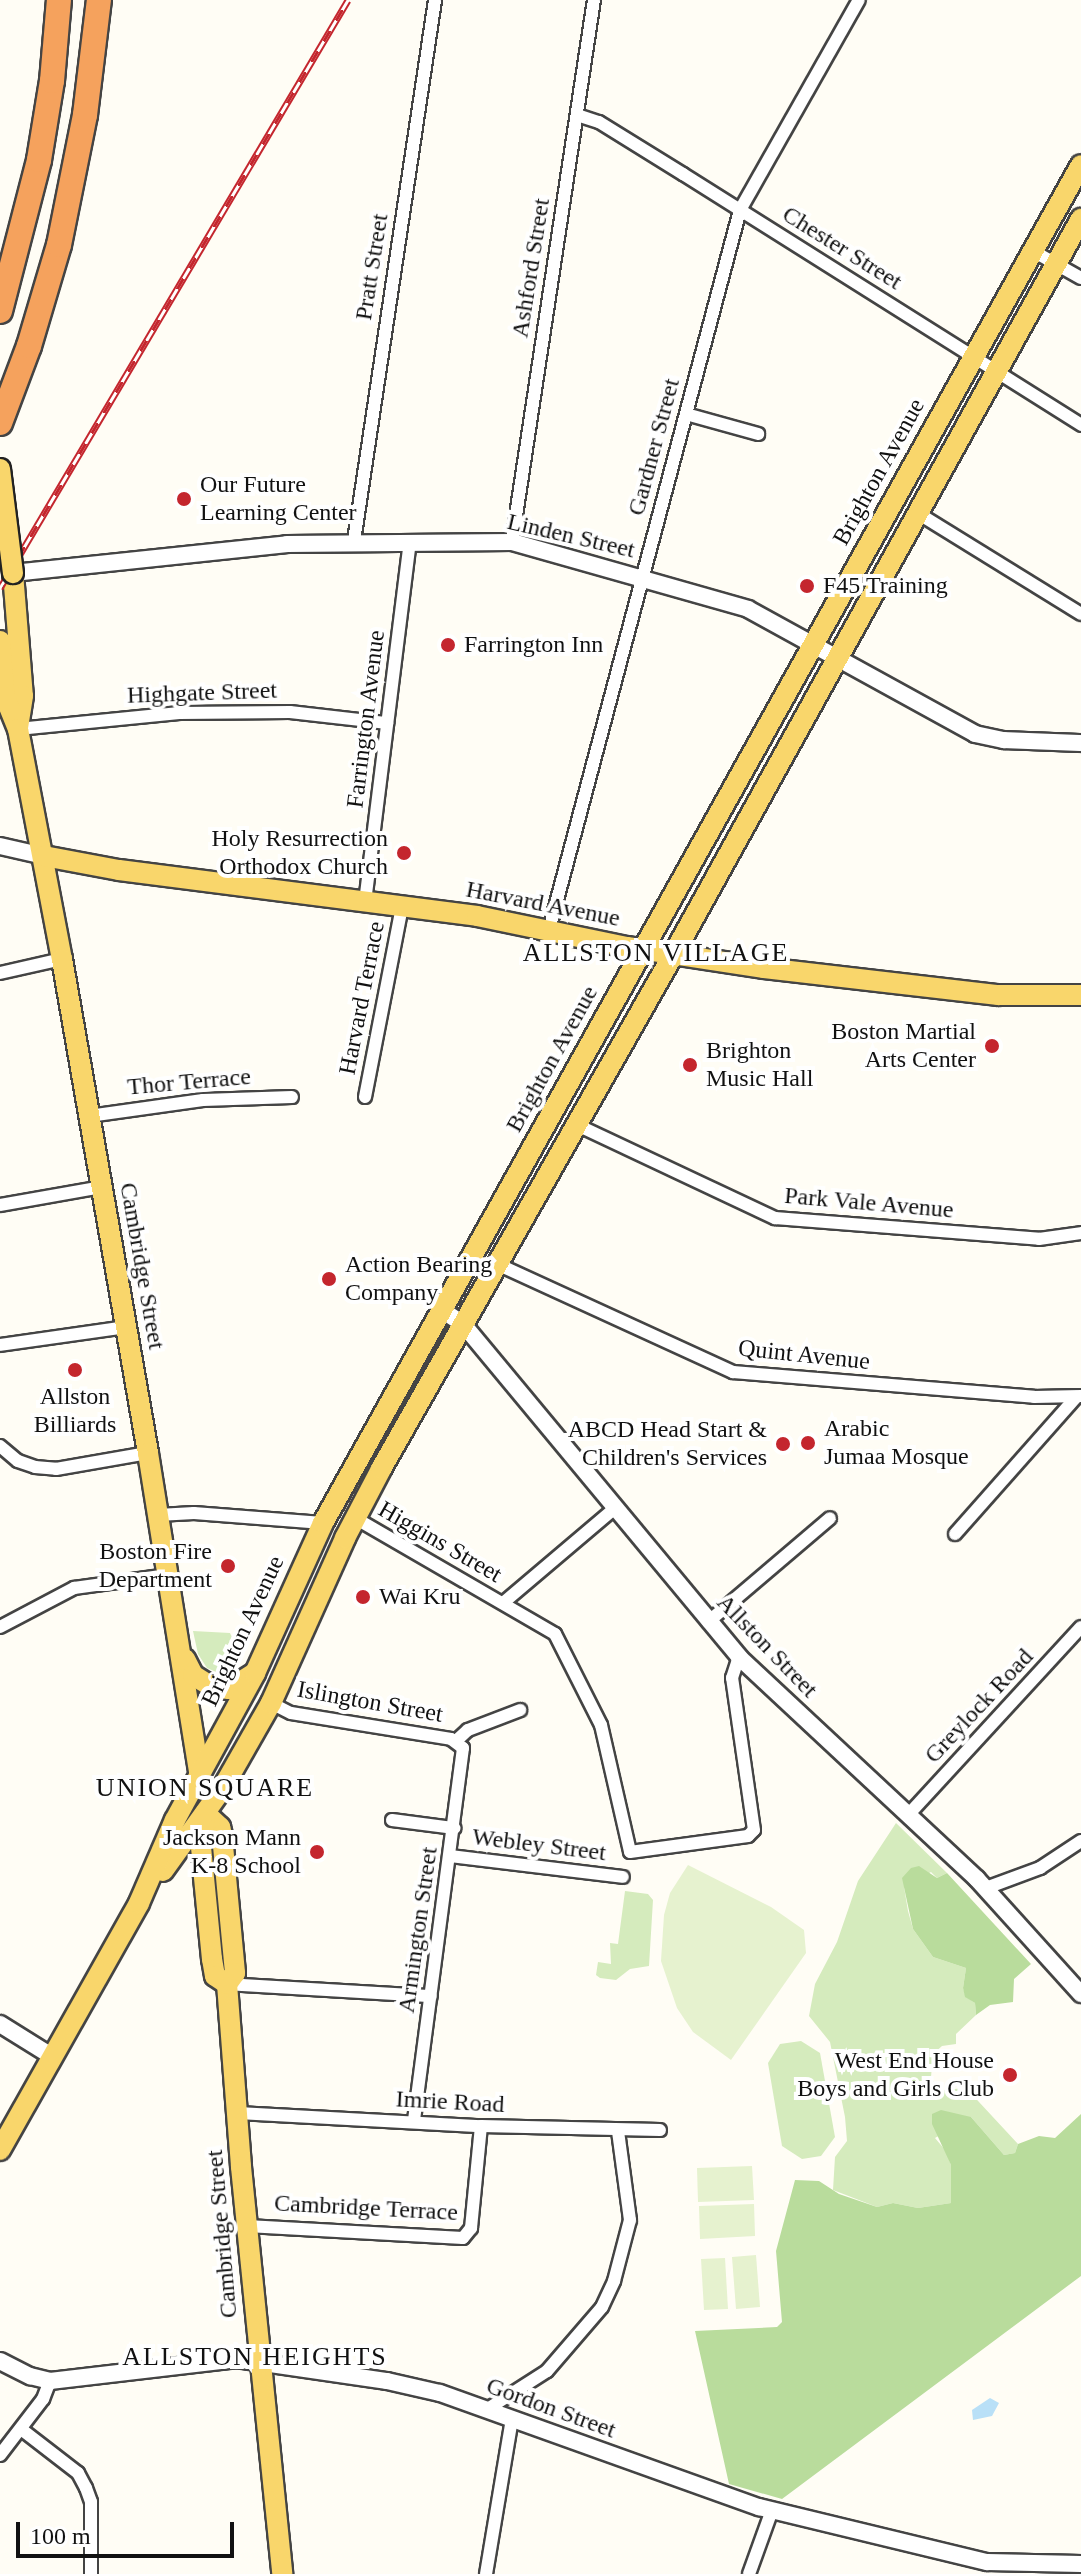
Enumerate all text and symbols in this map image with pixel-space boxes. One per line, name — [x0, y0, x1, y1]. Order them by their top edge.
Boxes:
street label: Ashford Street — [506, 196, 556, 340]
street label: Chester Street — [777, 200, 907, 296]
street label: Pratt Street — [349, 212, 395, 322]
street label: Gardner Street — [622, 375, 686, 519]
street label: Brighton Avenue — [827, 393, 931, 551]
place label: Our Future Learning Center — [200, 471, 357, 527]
marker: Our Future Learning Center — [175, 490, 193, 508]
street label: Linden Street — [504, 507, 638, 565]
place label: F45 Training — [823, 572, 948, 600]
marker: F45 Training — [798, 577, 816, 595]
street label: Farrington Avenue — [341, 628, 391, 810]
place label: Farrington Inn — [464, 631, 603, 659]
marker: Farrington Inn — [439, 636, 457, 654]
street label: Highgate Street — [127, 676, 277, 710]
place label: Holy Resurrection Orthodox Church — [211, 825, 388, 881]
marker: Holy Resurrection Orthodox Church — [395, 844, 413, 862]
street label: Harvard Avenue — [463, 875, 623, 933]
street label: Harvard Terrace — [333, 919, 391, 1077]
district label: ALLSTON VILLAGE — [522, 937, 790, 969]
street label: Brighton Avenue — [500, 980, 604, 1138]
place label: Boston Martial Arts Center — [831, 1018, 976, 1074]
place label: Brighton Music Hall — [706, 1037, 813, 1093]
marker: Boston Martial Arts Center — [983, 1037, 1001, 1055]
marker: Brighton Music Hall — [681, 1056, 699, 1074]
street label: Thor Terrace — [126, 1062, 252, 1102]
street label: Cambridge Street — [113, 1180, 171, 1352]
street label: Park Vale Avenue — [782, 1181, 956, 1225]
place label: Action Bearing Company — [345, 1251, 492, 1307]
marker: Action Bearing Company — [320, 1270, 338, 1288]
street label: Quint Avenue — [736, 1334, 872, 1376]
marker: Allston Billiards — [66, 1361, 84, 1379]
place label: Allston Billiards — [34, 1383, 116, 1439]
place label: Arabic Jumaa Mosque — [824, 1415, 969, 1471]
place label: ABCD Head Start & Children's Services — [568, 1416, 767, 1472]
marker: Arabic Jumaa Mosque — [799, 1434, 817, 1452]
marker: ABCD Head Start & Children's Services — [774, 1435, 792, 1453]
street label: Higgins Street — [373, 1495, 507, 1589]
place label: Boston Fire Department — [99, 1538, 212, 1594]
street label: Brighton Avenue — [195, 1551, 291, 1711]
marker: Boston Fire Department — [219, 1557, 237, 1575]
place label: Wai Kru — [379, 1583, 460, 1611]
marker: Wai Kru — [354, 1588, 372, 1606]
street label: Allston Street — [711, 1588, 823, 1704]
street label: Greylock Road — [919, 1643, 1039, 1769]
street label: Islington Street — [295, 1675, 445, 1729]
district label: UNION SQUARE — [96, 1772, 314, 1804]
street label: Webley Street — [470, 1823, 608, 1867]
place label: Jackson Mann K-8 School — [163, 1824, 301, 1880]
marker: Jackson Mann K-8 School — [308, 1843, 326, 1861]
street label: Armington Street — [392, 1845, 444, 2015]
place label: West End House Boys and Girls Club — [797, 2047, 994, 2103]
marker: West End House Boys and Girls Club — [1001, 2066, 1019, 2084]
street label: Imrie Road — [395, 2085, 505, 2119]
street label: Cambridge Street — [200, 2149, 244, 2319]
street label: Cambridge Terrace — [273, 2189, 459, 2227]
district label: ALLSTON HEIGHTS — [122, 2341, 388, 2373]
street label: Gordon Street — [483, 2371, 619, 2445]
scale bar — [20, 2506, 238, 2556]
text: 100 m — [30, 2523, 91, 2549]

